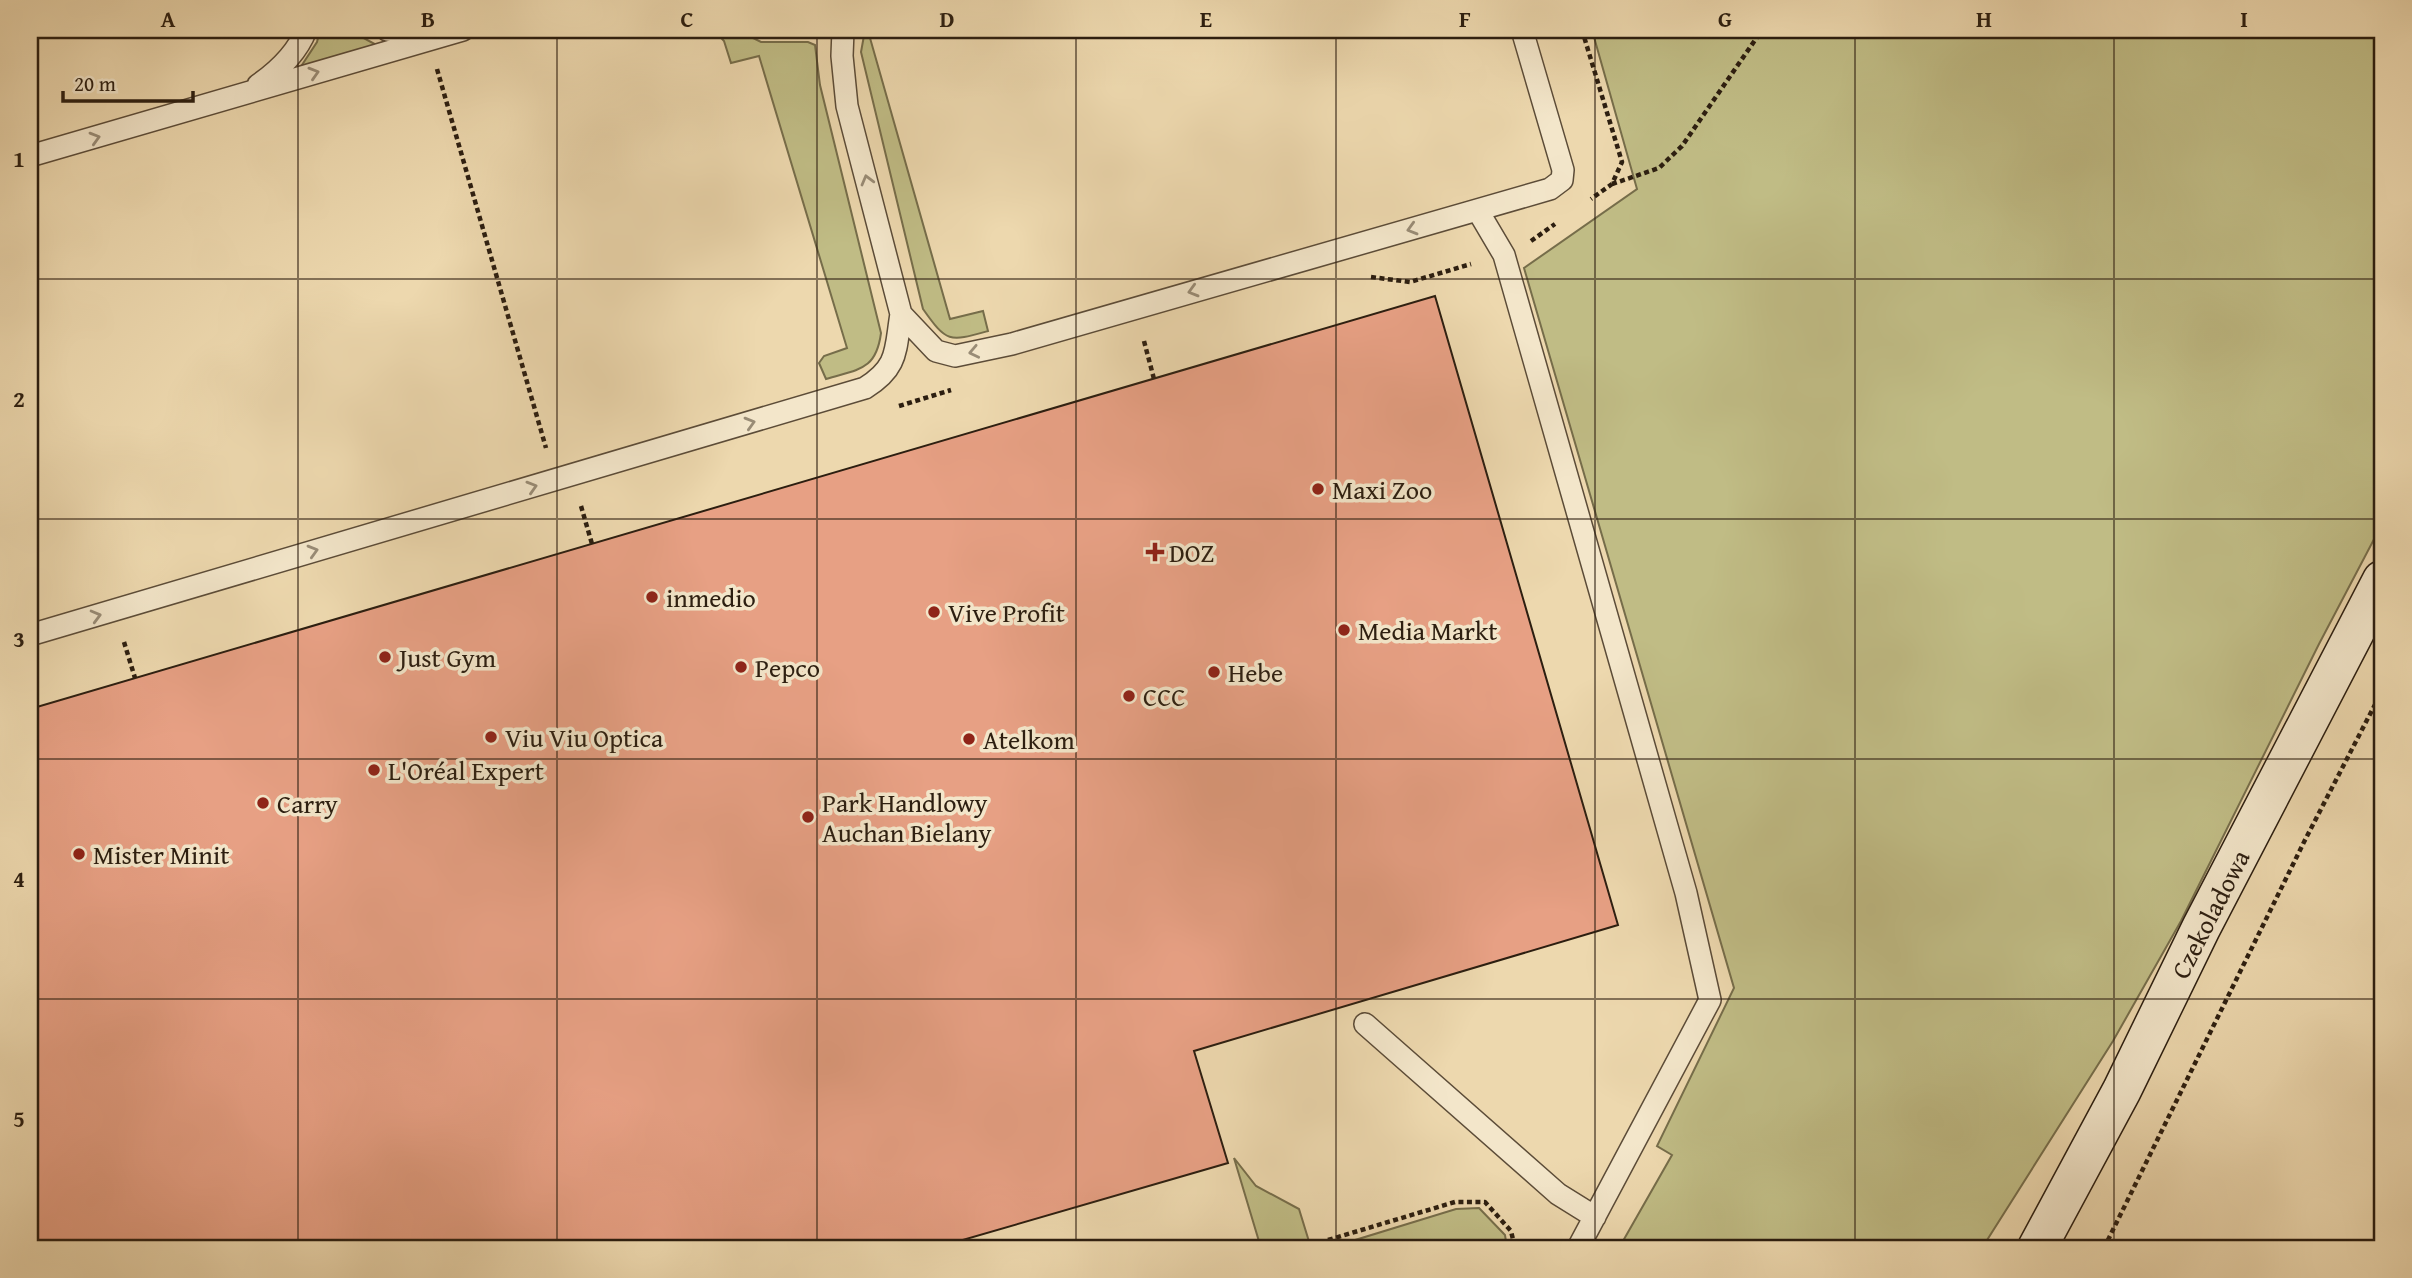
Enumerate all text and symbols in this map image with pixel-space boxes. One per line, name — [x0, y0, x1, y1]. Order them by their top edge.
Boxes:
text: A — [161, 2, 176, 35]
text: B — [421, 2, 435, 35]
text: C — [680, 2, 694, 35]
text: D — [940, 2, 955, 35]
text: E — [1200, 2, 1212, 35]
text: F — [1459, 2, 1471, 35]
text: G — [1718, 2, 1732, 35]
text: H — [1976, 2, 1992, 35]
text: I — [2240, 2, 2248, 35]
scale bar — [63, 60, 192, 104]
one-way arrow — [307, 67, 319, 82]
text: 20 m — [74, 68, 116, 99]
one-way arrow — [89, 132, 101, 146]
text: 1 — [13, 142, 25, 175]
one-way arrow — [860, 175, 875, 187]
one-way arrow — [1406, 221, 1418, 236]
one-way arrow — [1187, 282, 1199, 297]
one-way arrow — [968, 344, 980, 359]
text: 2 — [13, 382, 25, 415]
one-way arrow — [744, 416, 756, 431]
place label: Maxi Zoo — [1332, 470, 1432, 509]
one-way arrow — [525, 480, 537, 495]
marker: Maxi Zoo — [1310, 481, 1326, 497]
place label: DOZ — [1169, 533, 1214, 572]
marker: DOZ — [1147, 544, 1163, 560]
one-way arrow — [307, 545, 319, 560]
place label: inmedio — [666, 578, 756, 617]
marker: inmedio — [644, 589, 660, 605]
place label: Vive Profit — [948, 593, 1065, 632]
marker: Vive Profit — [926, 604, 942, 620]
one-way arrow — [89, 610, 101, 625]
place label: Media Markt — [1358, 611, 1497, 650]
text: 3 — [13, 622, 25, 655]
marker: Media Markt — [1336, 622, 1352, 638]
place label: Just Gym — [396, 638, 496, 677]
place label: Pepco — [755, 648, 820, 687]
marker: Just Gym — [377, 649, 393, 665]
place label: Hebe — [1228, 653, 1283, 692]
marker: Pepco — [733, 659, 749, 675]
marker: Hebe — [1206, 664, 1222, 680]
place label: CCC — [1143, 677, 1185, 716]
marker: CCC — [1121, 688, 1137, 704]
place label: Viu Viu Optica — [505, 718, 664, 757]
place label: Atelkom — [983, 720, 1075, 759]
marker: Viu Viu Optica — [483, 729, 499, 745]
marker: Atelkom — [961, 731, 977, 747]
place label: L'Oréal Expert — [388, 751, 544, 790]
marker: L'Oréal Expert — [366, 762, 382, 778]
place label: Park Handlowy Auchan Bielany — [822, 783, 992, 852]
place label: Carry — [277, 784, 338, 823]
marker: Carry — [255, 795, 271, 811]
marker: Park Handlowy Auchan Bielany — [800, 809, 816, 825]
place label: Mister Minit — [93, 835, 229, 874]
street label: Czekoladowa — [2161, 842, 2260, 985]
marker: Mister Minit — [71, 846, 87, 862]
text: 4 — [13, 862, 25, 895]
text: 5 — [13, 1102, 25, 1135]

